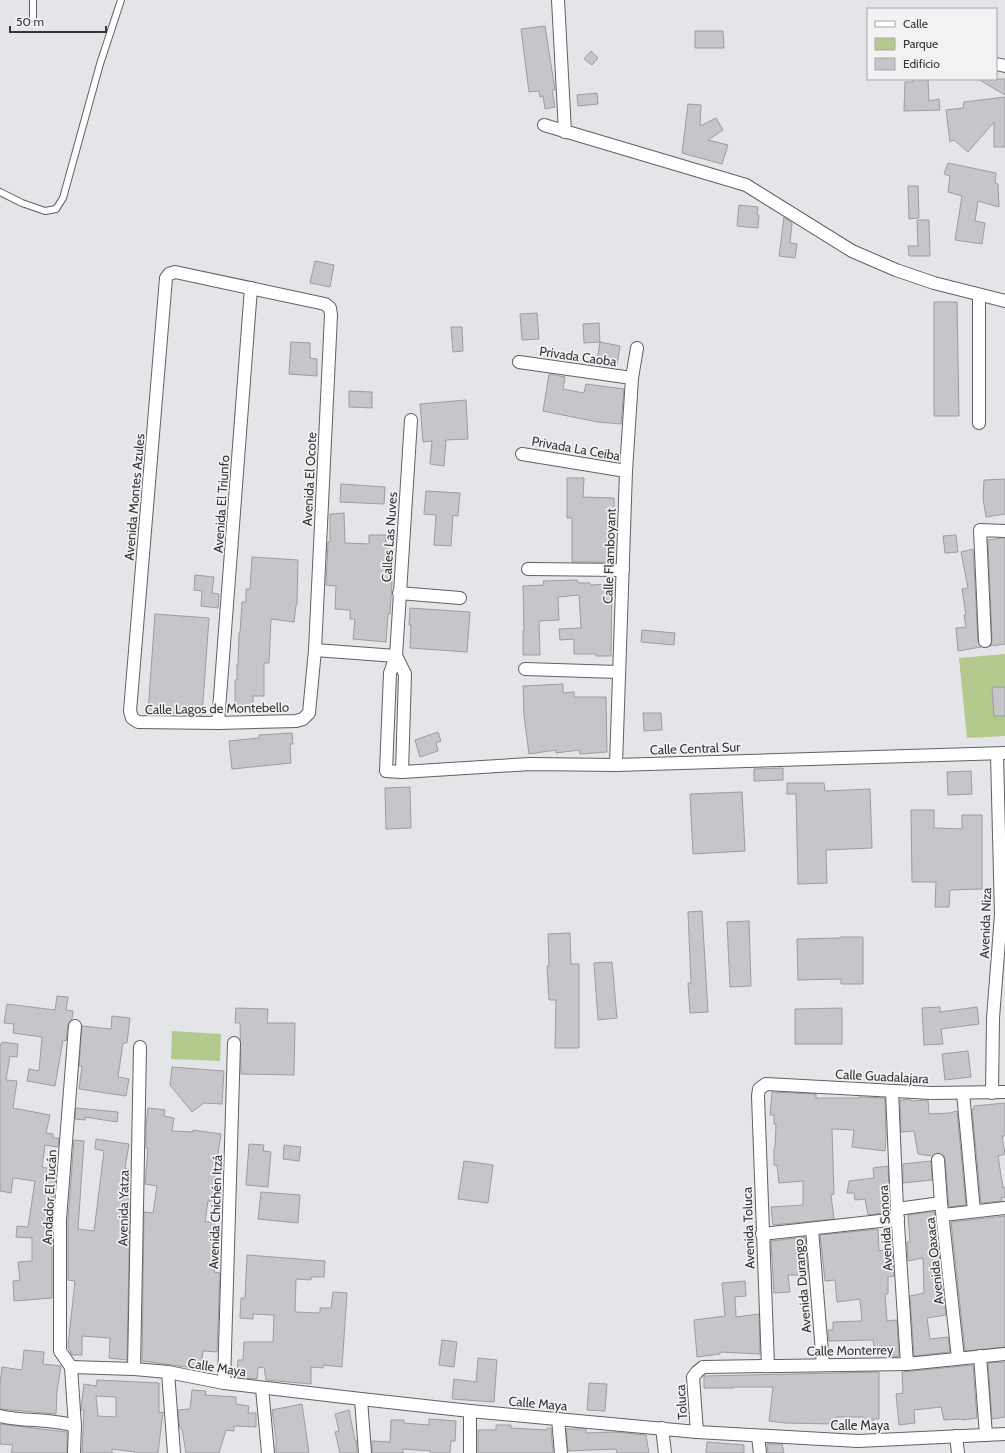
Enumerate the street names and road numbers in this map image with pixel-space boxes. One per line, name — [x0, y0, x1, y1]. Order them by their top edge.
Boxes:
street label: Privada Caoba — [538, 343, 618, 369]
street label: Avenida El Ocote — [299, 431, 319, 526]
street label: Avenida Montes Azules — [121, 432, 148, 561]
street label: Privada La Ceiba — [531, 432, 622, 464]
street label: Avenida El Triunfo — [210, 455, 232, 553]
street label: Calles Las Nuves — [378, 491, 400, 583]
street label: Calle Flamboyant — [599, 507, 619, 604]
street label: Calle Lagos de Montebello — [145, 699, 289, 717]
street label: Calle Central Sur — [649, 738, 741, 758]
street label: Avenida Niza — [976, 886, 994, 959]
street label: Calle Guadalajara — [835, 1066, 930, 1087]
street label: Andador El Tucán — [39, 1149, 59, 1245]
street label: Avenida Chichén Itzá — [205, 1154, 225, 1269]
street label: Avenida Yatza — [114, 1169, 132, 1246]
street label: Avenida Sonora — [875, 1184, 895, 1272]
street label: Avenida Toluca — [739, 1186, 757, 1269]
street label: Avenida Oaxaca — [921, 1216, 947, 1305]
street label: Avenida Durango — [790, 1238, 814, 1334]
street label: Calle Monterrey — [806, 1341, 894, 1359]
street label: Calle Maya — [187, 1354, 248, 1380]
street label: Toluca — [672, 1383, 690, 1420]
street label: Calle Maya — [508, 1392, 569, 1414]
street label: Calle Maya — [830, 1417, 890, 1433]

